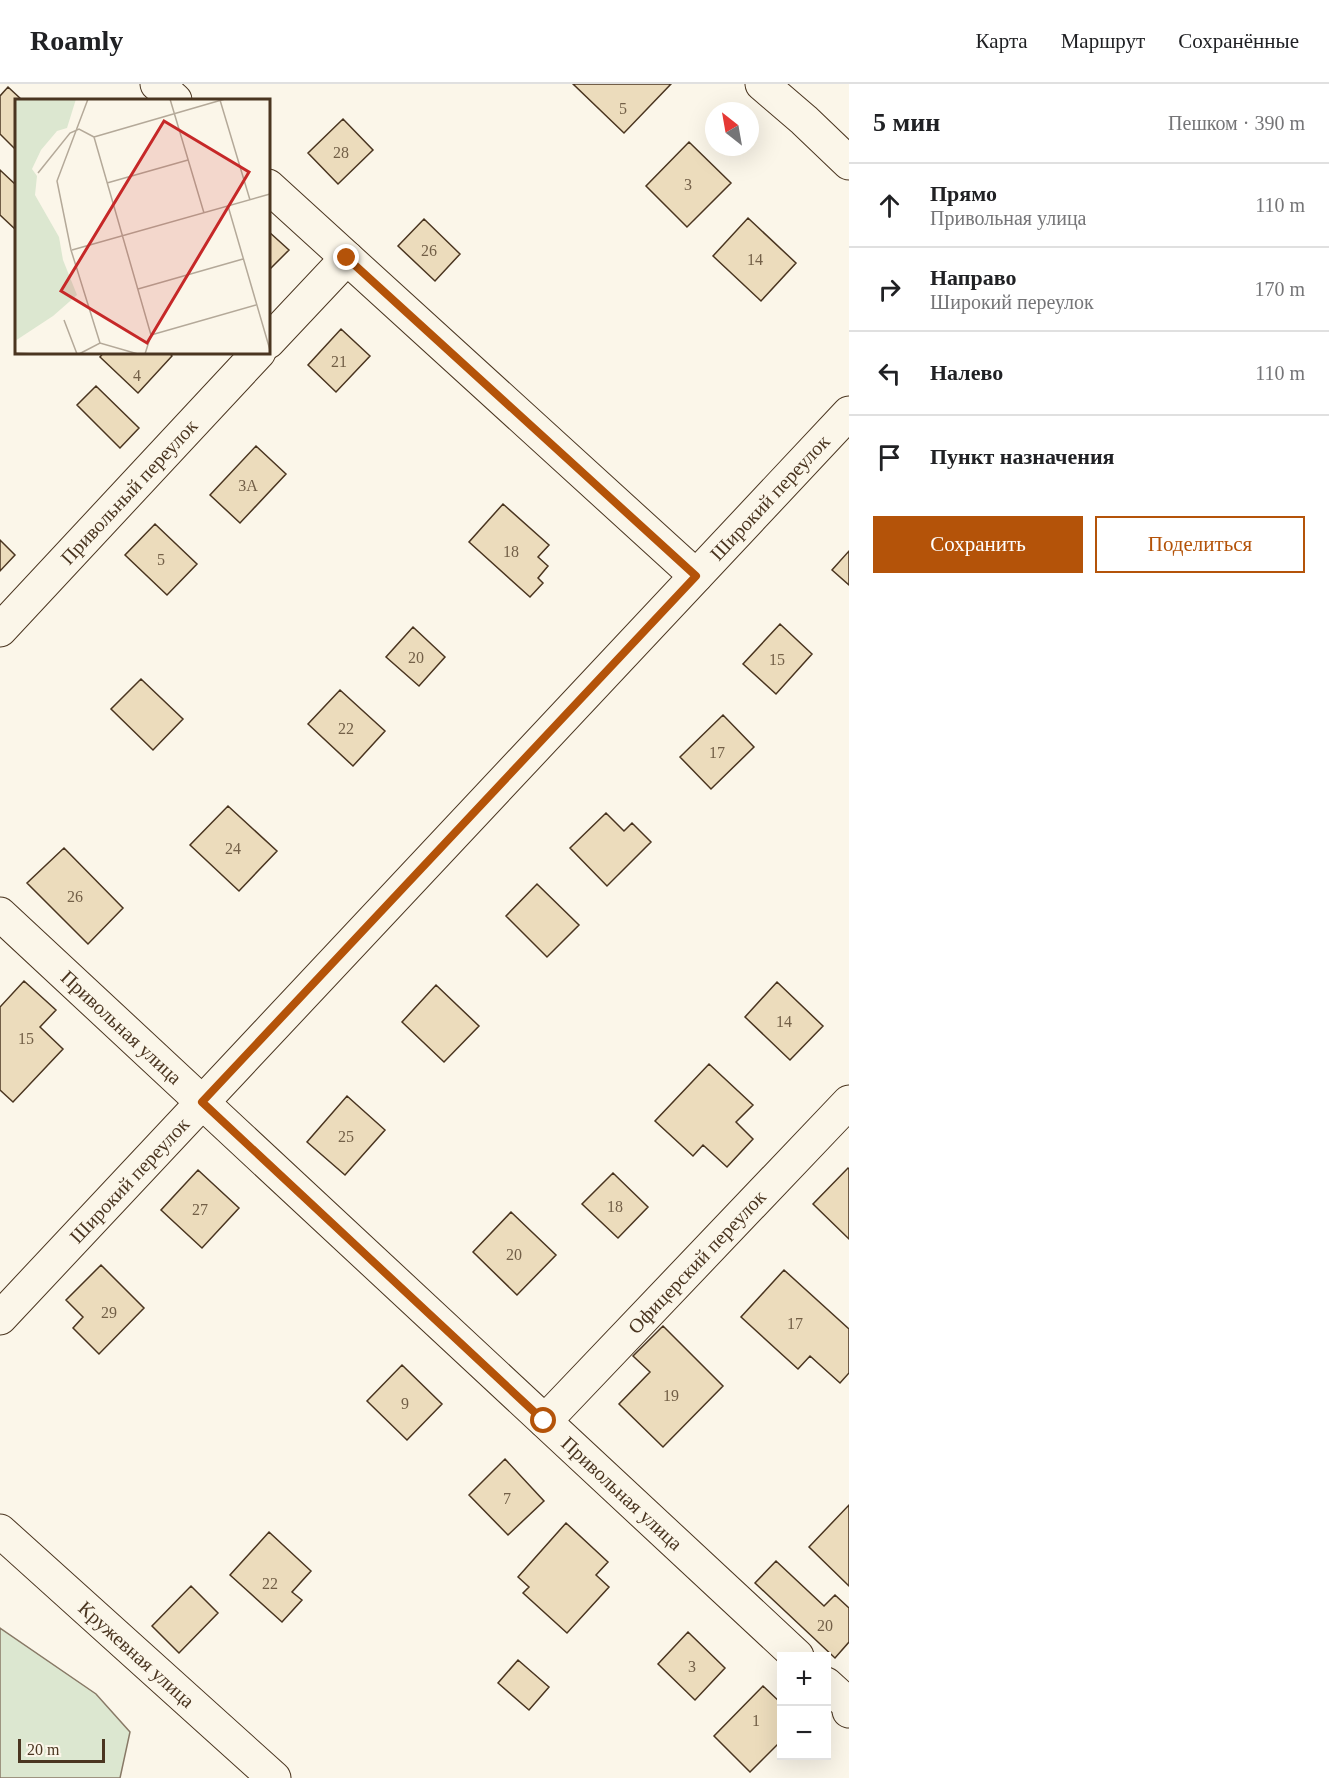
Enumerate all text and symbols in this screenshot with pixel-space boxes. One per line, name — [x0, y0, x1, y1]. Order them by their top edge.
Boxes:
text: Roamly — [30, 25, 123, 56]
text: Карта — [976, 29, 1028, 53]
text: Маршрут — [1061, 29, 1145, 53]
text: Сохранённые — [1178, 29, 1299, 53]
inset map — [15, 99, 270, 354]
house number: 5 — [619, 100, 627, 117]
north arrow — [705, 102, 759, 156]
text: 5 мин — [873, 108, 940, 137]
text: Пешком · 390 m — [1168, 112, 1305, 134]
house number: 28 — [333, 144, 349, 161]
house number: 3 — [684, 176, 692, 193]
text: Прямо — [930, 181, 997, 206]
icon: ahead — [873, 189, 906, 222]
text: 110 m — [1255, 194, 1305, 216]
text: Привольная улица — [930, 207, 1086, 229]
house number: 26 — [421, 242, 437, 259]
route end — [333, 244, 359, 270]
house number: 14 — [747, 251, 763, 268]
text: Направо — [930, 265, 1016, 290]
icon: right — [873, 273, 906, 306]
text: 170 m — [1254, 278, 1305, 300]
text: Широкий переулок — [930, 291, 1094, 313]
house number: 21 — [331, 353, 347, 370]
icon: left — [873, 357, 906, 390]
text: Налево — [930, 360, 1003, 385]
text: 110 m — [1255, 362, 1305, 384]
house number: 4 — [133, 367, 141, 384]
street label: Привольный переулок — [56, 415, 202, 569]
street label: Широкий переулок — [706, 430, 834, 565]
icon: arrive — [873, 441, 906, 474]
text: Пункт назначения — [930, 444, 1115, 469]
house number: 3А — [238, 477, 258, 494]
button: Сохранить — [873, 516, 1083, 573]
button: Поделиться — [1095, 516, 1305, 573]
house number: 18 — [503, 543, 519, 560]
house number: 5 — [157, 551, 165, 568]
house number: 20 — [408, 649, 424, 666]
house number: 15 — [769, 651, 785, 668]
house number: 22 — [338, 720, 354, 737]
house number: 17 — [709, 744, 725, 761]
house number: 24 — [225, 840, 241, 857]
house number: 26 — [67, 888, 83, 905]
street label: Привольная улица — [57, 966, 186, 1089]
house number: 14 — [776, 1013, 792, 1030]
house number: 15 — [18, 1030, 34, 1047]
street label: Широкий переулок — [65, 1113, 194, 1247]
house number: 25 — [338, 1128, 354, 1145]
street label: Офицерский переулок — [623, 1185, 770, 1338]
house number: 18 — [607, 1198, 623, 1215]
house number: 27 — [192, 1201, 208, 1218]
house number: 20 — [506, 1246, 522, 1263]
house number: 29 — [101, 1304, 117, 1321]
house number: 17 — [787, 1315, 803, 1332]
house number: 19 — [663, 1387, 679, 1404]
house number: 9 — [401, 1395, 409, 1412]
route start — [530, 1407, 556, 1433]
street label: Привольная улица — [557, 1432, 687, 1555]
house number: 7 — [503, 1490, 511, 1507]
house number: 22 — [262, 1575, 278, 1592]
street label: Кружевная улица — [74, 1596, 199, 1712]
house number: 20 — [817, 1617, 833, 1634]
map controls — [777, 1652, 831, 1760]
button: + — [777, 1652, 831, 1706]
house number: 3 — [688, 1658, 696, 1675]
button: − — [777, 1706, 831, 1760]
house number: 1 — [752, 1712, 760, 1729]
scale bar — [18, 1736, 105, 1764]
text: 20 m — [27, 1741, 59, 1758]

